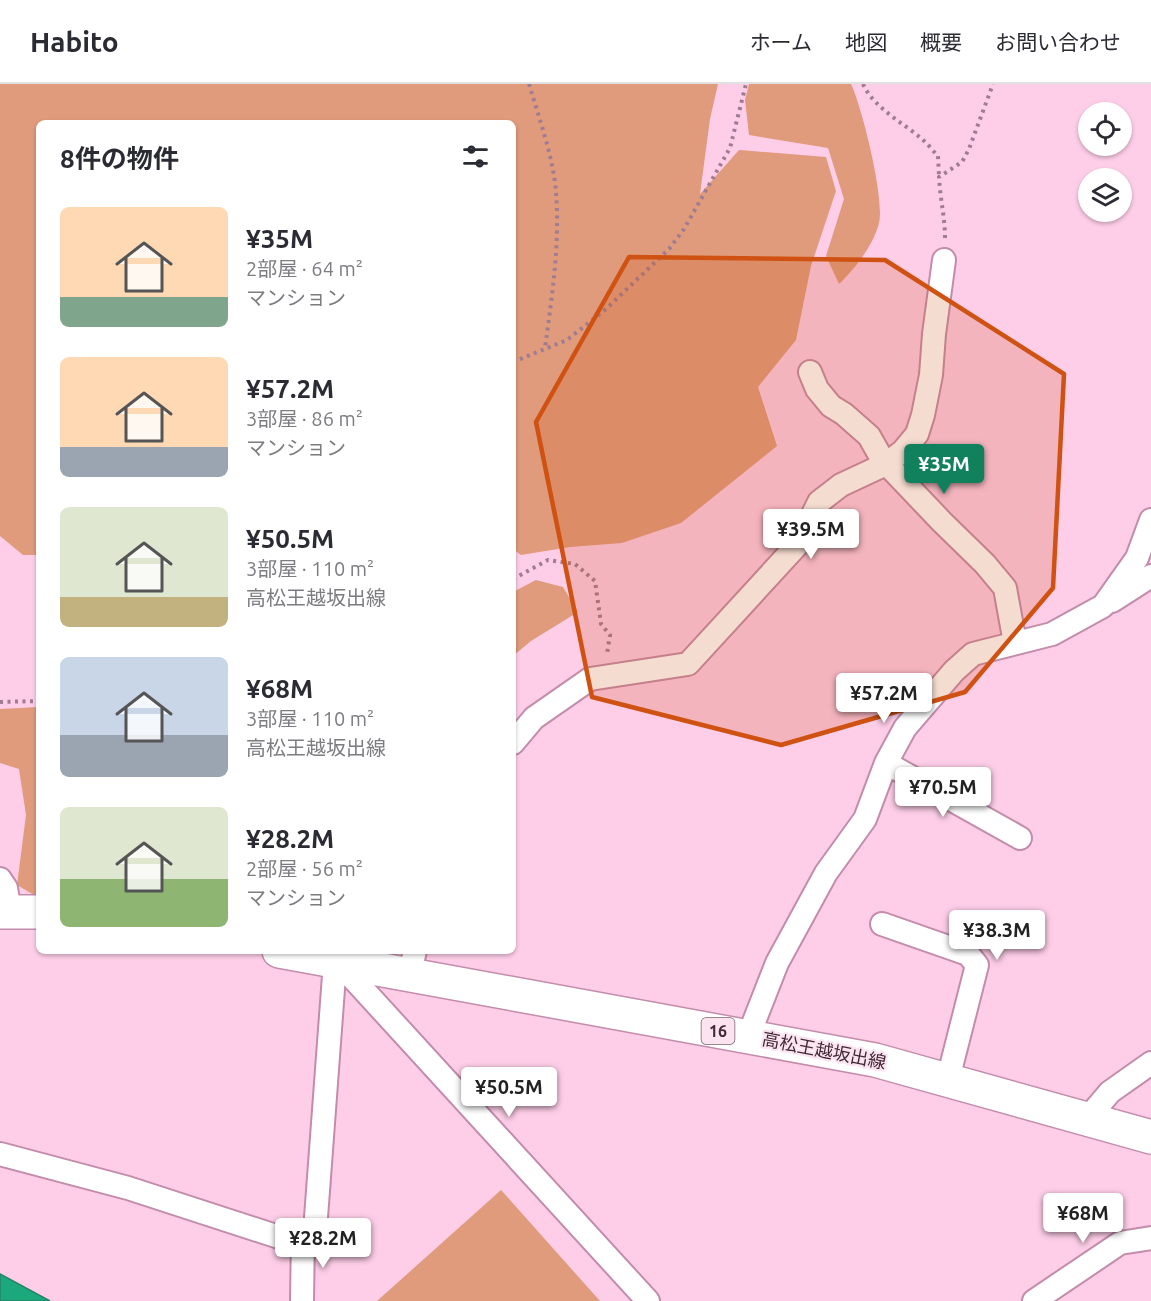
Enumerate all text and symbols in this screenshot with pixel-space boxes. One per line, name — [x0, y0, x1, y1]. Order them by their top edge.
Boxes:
text: Habito — [30, 26, 119, 57]
text: ホーム — [750, 30, 812, 54]
text: 地図 — [845, 30, 887, 54]
text: 概要 — [920, 30, 962, 54]
text: お問い合わせ — [995, 30, 1121, 54]
map controls — [1078, 102, 1132, 222]
button: locate — [1078, 102, 1132, 156]
icon: filters — [459, 140, 492, 173]
text: 8件の物件 — [60, 144, 179, 173]
button: layers — [1078, 168, 1132, 222]
text: ¥35M — [246, 224, 313, 253]
icon: home — [108, 231, 180, 303]
text: 2部屋 · 64 m² — [246, 257, 363, 280]
text: マンション — [246, 286, 346, 309]
text: ¥57.2M — [246, 374, 334, 403]
icon: home — [108, 381, 180, 453]
text: 3部屋 · 86 m² — [246, 407, 363, 430]
text: マンション — [246, 436, 346, 459]
pin: ¥35M — [908, 444, 980, 495]
text: ¥35M — [918, 452, 970, 475]
pin: ¥39.5M — [762, 509, 860, 560]
text: ¥39.5M — [777, 517, 845, 540]
text: ¥50.5M — [246, 524, 334, 553]
icon: home — [108, 531, 180, 603]
text: 3部屋 · 110 m² — [246, 557, 374, 580]
text: 高松王越坂出線 — [246, 586, 386, 609]
pin: ¥57.2M — [835, 673, 933, 724]
text: ¥68M — [246, 674, 313, 703]
icon: home — [108, 681, 180, 753]
text: ¥57.2M — [850, 681, 918, 704]
text: 3部屋 · 110 m² — [246, 707, 374, 730]
text: 高松王越坂出線 — [246, 736, 386, 759]
pin: ¥70.5M — [894, 767, 992, 818]
text: ¥70.5M — [909, 775, 977, 798]
text: ¥28.2M — [246, 824, 334, 853]
icon: home — [108, 831, 180, 903]
text: 2部屋 · 56 m² — [246, 857, 363, 880]
text: マンション — [246, 886, 346, 909]
pin: ¥38.3M — [948, 910, 1046, 961]
text: ¥38.3M — [963, 918, 1031, 941]
road number: 16 — [702, 1018, 734, 1044]
street label: 高松王越坂出線 — [760, 1028, 888, 1072]
pin: ¥50.5M — [460, 1067, 558, 1118]
text: ¥50.5M — [475, 1075, 543, 1098]
pin: ¥68M — [1047, 1193, 1119, 1244]
text: ¥68M — [1057, 1201, 1109, 1224]
pin: ¥28.2M — [274, 1218, 372, 1269]
text: ¥28.2M — [289, 1226, 357, 1249]

